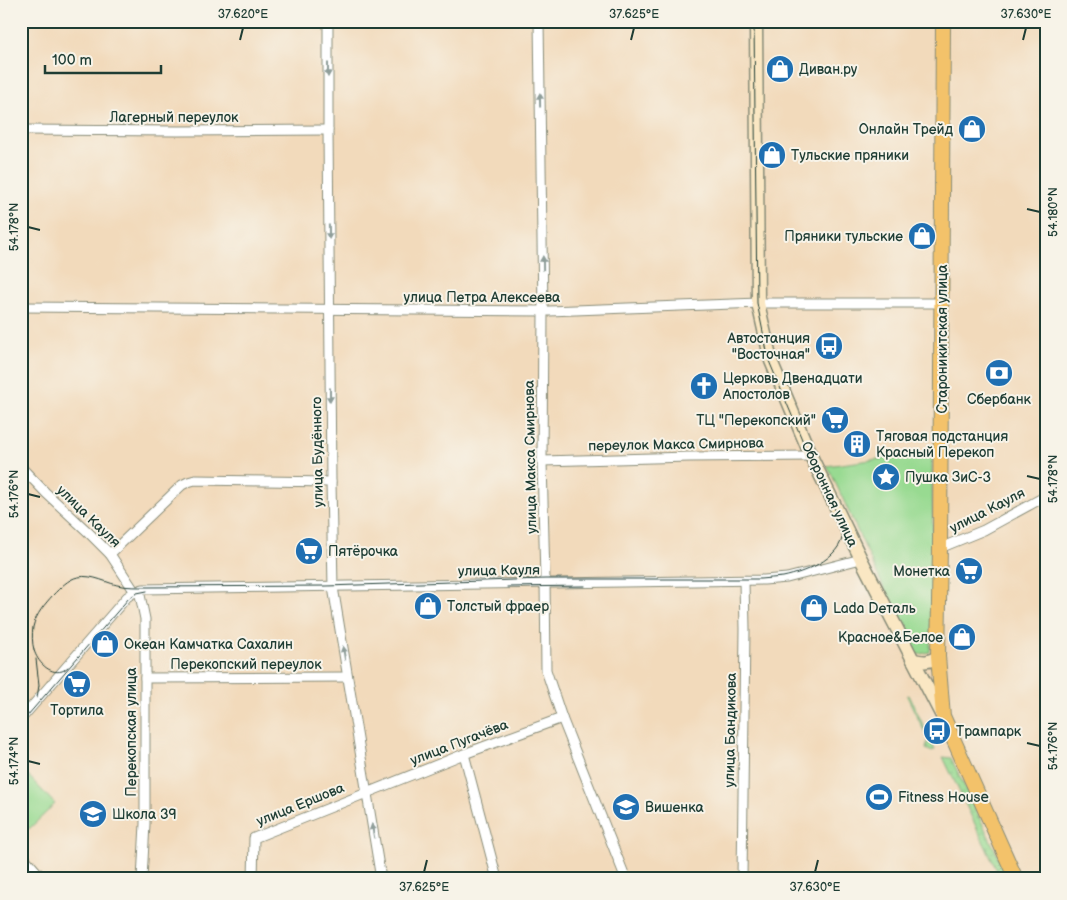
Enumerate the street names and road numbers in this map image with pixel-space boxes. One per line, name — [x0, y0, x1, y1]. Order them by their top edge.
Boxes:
street label: Лагерный переулок — [109, 109, 239, 126]
street label: Староникитская улица — [934, 264, 951, 414]
street label: улица Петра Алексеева — [404, 289, 561, 306]
street label: улица Макса Смирнова — [521, 379, 540, 534]
street label: улица Будённого — [308, 397, 327, 507]
street label: переулок Макса Смирнова — [588, 434, 765, 455]
street label: Оборонная улица — [798, 439, 862, 550]
street label: улица Кауля — [53, 482, 124, 551]
street label: улица Кауля — [947, 484, 1028, 537]
street label: улица Кауля — [458, 561, 540, 580]
street label: Перекопский переулок — [170, 656, 322, 673]
street label: Перекопская улица — [123, 667, 140, 797]
street label: улица Бандикова — [721, 672, 740, 788]
street label: улица Пугачёва — [408, 716, 511, 769]
street label: улица Ершова — [254, 779, 347, 830]

